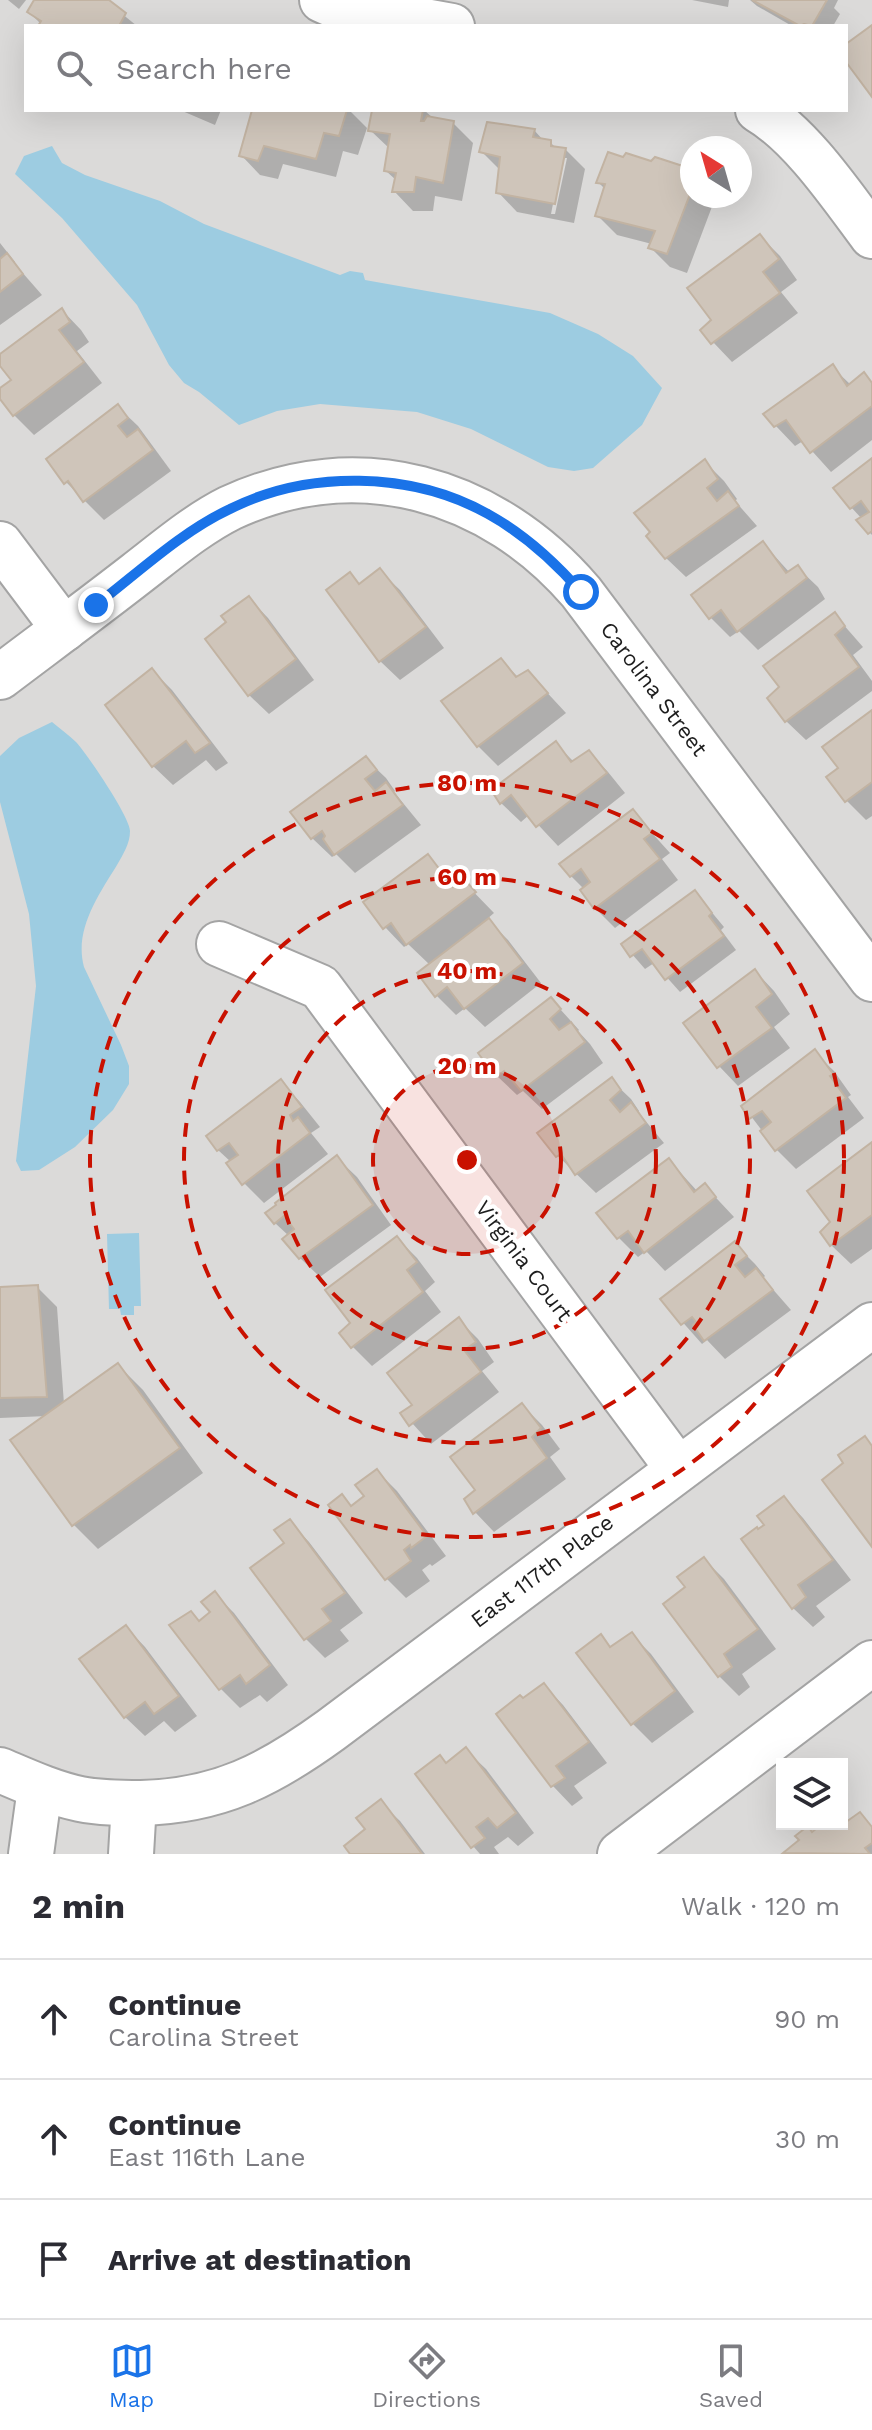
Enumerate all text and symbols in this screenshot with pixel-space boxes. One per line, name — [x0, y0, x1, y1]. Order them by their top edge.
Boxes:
search box — [24, 24, 848, 112]
icon: search — [52, 46, 96, 90]
text: Search here — [116, 51, 292, 86]
north arrow — [680, 136, 752, 208]
route start — [563, 574, 599, 610]
route end — [78, 587, 114, 623]
street label: Carolina Street — [595, 617, 713, 761]
text: 80 m — [437, 769, 497, 797]
text: 60 m — [437, 863, 497, 891]
text: 40 m — [437, 957, 497, 985]
text: 20 m — [437, 1052, 497, 1080]
centre of rings — [453, 1146, 481, 1174]
street label: Virginia Court — [471, 1196, 577, 1326]
street label: East 117th Place — [466, 1509, 618, 1633]
map controls — [776, 1758, 848, 1830]
button: layers — [776, 1758, 848, 1830]
text: 2 min — [32, 1886, 125, 1926]
text: Walk · 120 m — [681, 1891, 840, 1921]
text: Continue — [108, 1987, 241, 2022]
icon: ahead — [32, 1997, 76, 2041]
text: 90 m — [774, 2004, 840, 2034]
text: Carolina Street — [108, 2022, 299, 2052]
text: Continue — [108, 2107, 241, 2142]
icon: ahead — [32, 2117, 76, 2161]
text: 30 m — [775, 2124, 840, 2154]
text: East 116th Lane — [108, 2142, 306, 2172]
icon: arrive — [32, 2237, 76, 2281]
text: Arrive at destination — [108, 2242, 412, 2277]
tab: Map — [109, 2339, 154, 2412]
tab: Directions — [372, 2339, 481, 2412]
tab: Saved — [699, 2339, 763, 2412]

